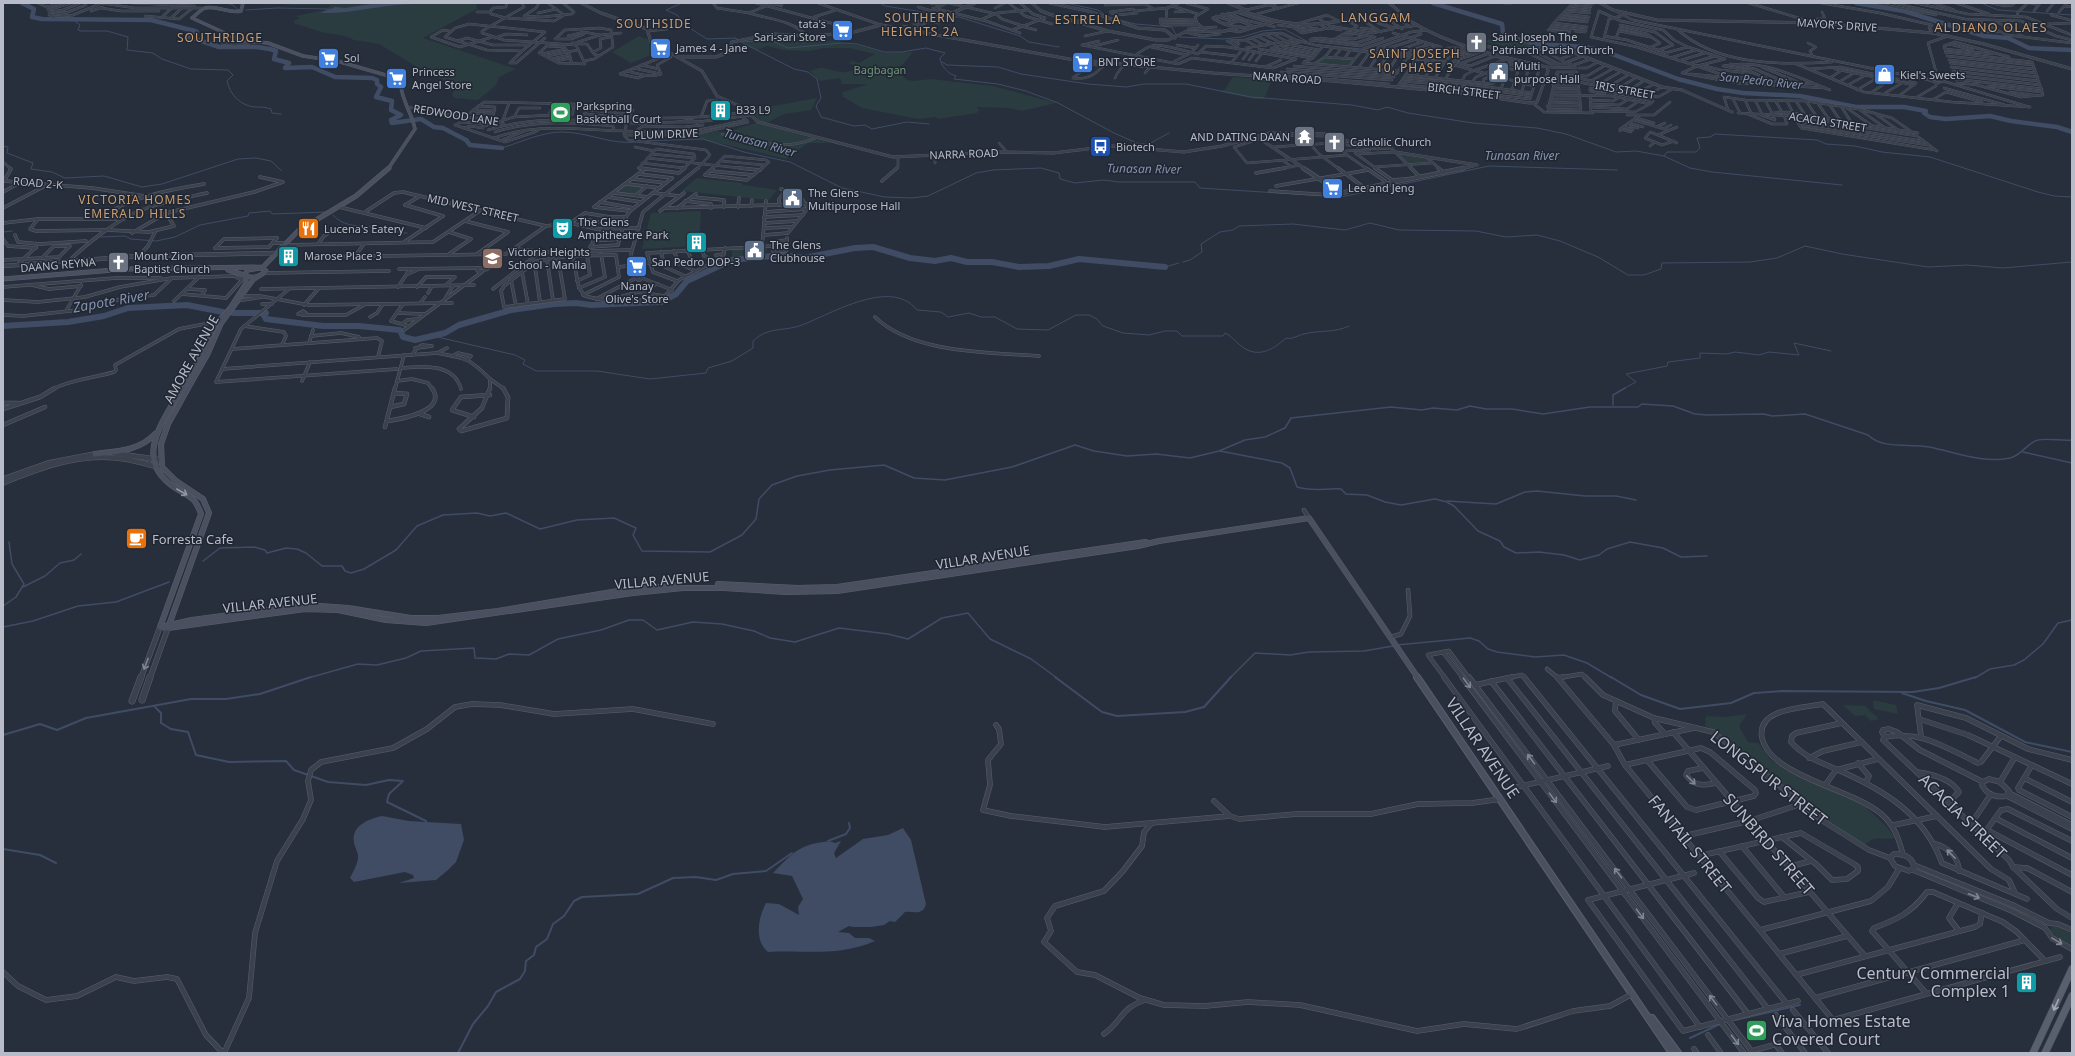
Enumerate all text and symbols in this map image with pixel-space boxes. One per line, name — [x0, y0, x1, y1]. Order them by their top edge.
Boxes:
district label: LANGGAM — [1340, 8, 1412, 26]
district label: SOUTHERN HEIGHTS 2A — [881, 9, 959, 40]
district label: ESTRELLA — [1055, 10, 1121, 28]
street label: MAYOR'S DRIVE — [1796, 14, 1878, 35]
district label: SOUTHSIDE — [616, 15, 692, 32]
place label: tata's Sari-sari Store — [754, 16, 826, 44]
supermarket icon: tata's Sari-sari Store — [829, 17, 855, 43]
district label: ALDIANO OLAES — [1934, 18, 2048, 36]
district label: SOUTHRIDGE — [177, 29, 263, 46]
place label: Saint Joseph The Patriarch Parish Church — [1492, 29, 1614, 57]
church icon: Saint Joseph The Patriarch Parish Church — [1463, 30, 1489, 56]
supermarket icon: James 4 - Jane — [647, 35, 673, 61]
place label: James 4 - Jane — [675, 40, 748, 55]
supermarket icon: Sol — [316, 45, 342, 71]
district label: SAINT JOSEPH 10, PHASE 3 — [1369, 45, 1461, 76]
supermarket icon: BNT STORE — [1070, 49, 1096, 75]
place label: Sol — [344, 50, 360, 65]
place label: BNT STORE — [1098, 54, 1156, 69]
place label: Multi purpose Hall — [1514, 58, 1580, 86]
public building icon: Multi purpose Hall — [1485, 59, 1511, 85]
park label: Bagbagan — [854, 62, 906, 77]
shop icon: Kiel's Sweets — [1872, 62, 1898, 88]
place label: Princess Angel Store — [412, 64, 472, 92]
supermarket icon: Princess Angel Store — [383, 65, 409, 91]
place label: Kiel's Sweets — [1900, 67, 1965, 82]
street label: NARRA ROAD — [1252, 68, 1322, 87]
water label: San Pedro River — [1719, 68, 1805, 93]
street label: IRIS STREET — [1594, 77, 1656, 102]
street label: BIRCH STREET — [1427, 79, 1501, 102]
building icon: B33 L9 — [708, 97, 734, 123]
place label: Parkspring Basketball Court — [576, 98, 661, 126]
sports icon: Parkspring Basketball Court — [547, 99, 573, 125]
street label: REDWOOD LANE — [412, 100, 500, 129]
place label: B33 L9 — [736, 102, 771, 117]
street label: ACACIA STREET — [1788, 108, 1868, 135]
water label: Tunasan River — [722, 124, 799, 161]
temple icon: AND DATING DAAN — [1292, 124, 1318, 150]
street label: PLUM DRIVE — [633, 125, 698, 142]
place label: AND DATING DAAN — [1190, 129, 1290, 144]
church icon: Catholic Church — [1322, 129, 1348, 155]
bus stop icon: Biotech — [1087, 134, 1113, 160]
place label: Catholic Church — [1350, 134, 1431, 149]
place label: Biotech — [1116, 139, 1155, 154]
street label: NARRA ROAD — [929, 145, 999, 162]
water label: Tunasan River — [1485, 147, 1560, 164]
water label: Tunasan River — [1107, 159, 1183, 178]
street label: ROAD 2-K — [13, 173, 64, 192]
supermarket icon: Lee and Jeng — [1319, 175, 1345, 201]
place label: Lee and Jeng — [1348, 180, 1414, 195]
place label: The Glens Multipurpose Hall — [808, 185, 900, 213]
public building icon: The Glens Multipurpose Hall — [780, 186, 806, 212]
street label: MID WEST STREET — [426, 190, 520, 225]
district label: VICTORIA HOMES EMERALD HILLS — [78, 191, 192, 222]
place label: The Glens Ampitheatre Park — [578, 214, 669, 242]
theatre icon: The Glens Ampitheatre Park — [550, 215, 576, 241]
restaurant icon: Lucena's Eatery — [296, 216, 322, 242]
place label: Lucena's Eatery — [324, 221, 404, 236]
building icon: San Pedro DOP-3 — [683, 229, 709, 255]
place label: The Glens Clubhouse — [770, 237, 825, 265]
public building icon: The Glens Clubhouse — [741, 238, 767, 264]
building icon: Marose Place 3 — [275, 243, 301, 269]
place label: Victoria Heights School - Manila — [508, 244, 590, 272]
school or university icon: Victoria Heights School - Manila — [480, 245, 506, 271]
place label: Mount Zion Baptist Church — [134, 248, 210, 276]
place label: Marose Place 3 — [304, 248, 382, 263]
church icon: Mount Zion Baptist Church — [105, 249, 131, 275]
supermarket icon: Nanay Olive's Store — [624, 253, 650, 279]
street label: DAANG REYNA — [20, 254, 97, 275]
place label: San Pedro DOP-3 — [652, 254, 740, 269]
place label: Nanay Olive's Store — [605, 278, 669, 306]
water label: Zapote River — [70, 284, 151, 317]
street label: AMORE AVENUE — [159, 312, 223, 406]
one-way arrow — [175, 488, 187, 496]
cafe icon: Forresta Cafe — [123, 526, 149, 552]
place label: Forresta Cafe — [152, 530, 233, 548]
street label: VILLAR AVENUE — [935, 541, 1031, 573]
street label: VILLAR AVENUE — [614, 567, 710, 593]
street label: VILLAR AVENUE — [222, 589, 318, 617]
one-way arrow — [142, 657, 150, 669]
one-way arrow — [1462, 678, 1471, 689]
street label: VILLAR AVENUE — [1441, 693, 1525, 803]
street label: LONGSPUR STREET — [1706, 725, 1832, 831]
one-way arrow — [1527, 753, 1535, 764]
street label: ACACIA STREET — [1914, 768, 2012, 864]
one-way arrow — [1686, 775, 1696, 785]
street label: SUNBIRD STREET — [1719, 788, 1820, 900]
street label: FANTAIL STREET — [1643, 790, 1737, 898]
one-way arrow — [1549, 793, 1557, 804]
one-way arrow — [1946, 849, 1956, 859]
one-way arrow — [1614, 868, 1622, 879]
one-way arrow — [1968, 892, 1980, 900]
one-way arrow — [1635, 908, 1644, 919]
one-way arrow — [2051, 937, 2063, 945]
place label: Century Commercial Complex 1 — [1856, 962, 2010, 1002]
building icon: Century Commercial Complex 1 — [2013, 969, 2039, 995]
one-way arrow — [1709, 994, 1717, 1005]
one-way arrow — [2052, 999, 2059, 1011]
place label: Viva Homes Estate Covered Court — [1772, 1010, 1910, 1050]
sports icon: Viva Homes Estate Covered Court — [1744, 1017, 1770, 1043]
one-way arrow — [1730, 1034, 1739, 1045]

